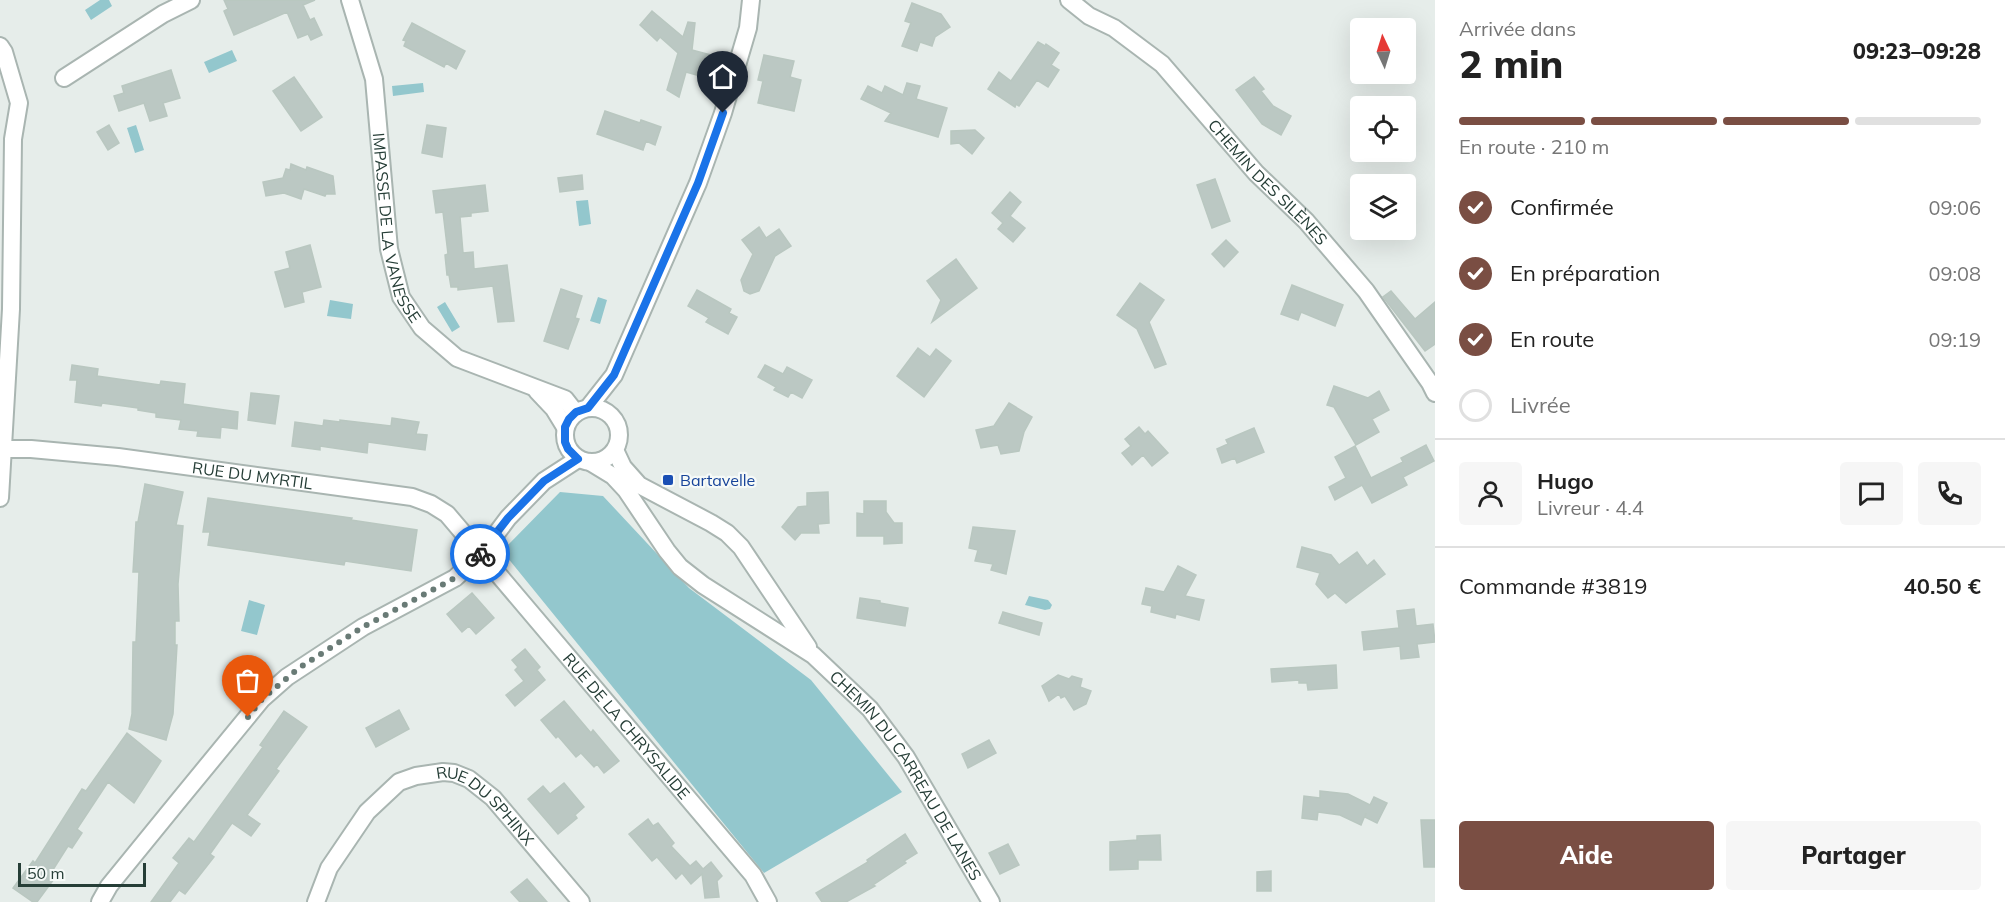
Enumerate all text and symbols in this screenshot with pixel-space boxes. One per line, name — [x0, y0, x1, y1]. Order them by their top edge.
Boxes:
text: Arrivée dans — [1459, 16, 1576, 41]
north arrow — [1350, 18, 1416, 84]
map controls — [1350, 18, 1416, 240]
text: 09:23–09:28 — [1853, 37, 1981, 65]
text: 2 min — [1459, 39, 1564, 88]
pin — [697, 51, 748, 113]
icon: home — [706, 60, 739, 93]
button: locate — [1350, 96, 1416, 162]
street label: CHEMIN DES SILÈNES — [1204, 115, 1332, 249]
street label: IMPASSE DE LA VANESSE — [369, 132, 425, 326]
text: En route · 210 m — [1459, 134, 1609, 159]
button: layers — [1350, 174, 1416, 240]
icon: check — [1459, 191, 1492, 224]
text: Confirmée — [1510, 193, 1614, 221]
text: 09:06 — [1928, 195, 1981, 220]
icon: check — [1459, 257, 1492, 290]
text: En préparation — [1510, 259, 1660, 287]
text: 09:08 — [1928, 261, 1981, 286]
icon: check — [1459, 323, 1492, 356]
text: En route — [1510, 325, 1594, 353]
text: 09:19 — [1928, 327, 1981, 352]
text: Livrée — [1510, 391, 1571, 419]
street label: RUE DU MYRTIL — [191, 457, 314, 493]
button: person — [1459, 462, 1522, 525]
button: chat — [1840, 462, 1903, 525]
button: phone — [1918, 462, 1981, 525]
text: Hugo — [1537, 467, 1594, 495]
place label: Bartavelle — [680, 470, 755, 490]
marker: Bartavelle — [661, 473, 675, 487]
text: Livreur · 4.4 — [1537, 495, 1644, 520]
courier — [450, 524, 510, 584]
icon: bike — [464, 538, 497, 571]
text: Commande #3819 — [1459, 572, 1647, 600]
text: 40.50 € — [1904, 572, 1981, 600]
street label: RUE DE LA CHRYSALIDE — [559, 649, 694, 803]
pin — [222, 655, 273, 717]
icon: bag — [231, 664, 264, 697]
street label: CHEMIN DU CARREAU DE LANES — [826, 666, 986, 884]
street label: RUE DU SPHINX — [435, 762, 539, 850]
button: Aide — [1459, 821, 1714, 890]
button: Partager — [1726, 821, 1981, 890]
scale bar — [18, 860, 146, 888]
text: 50 m — [27, 863, 64, 883]

